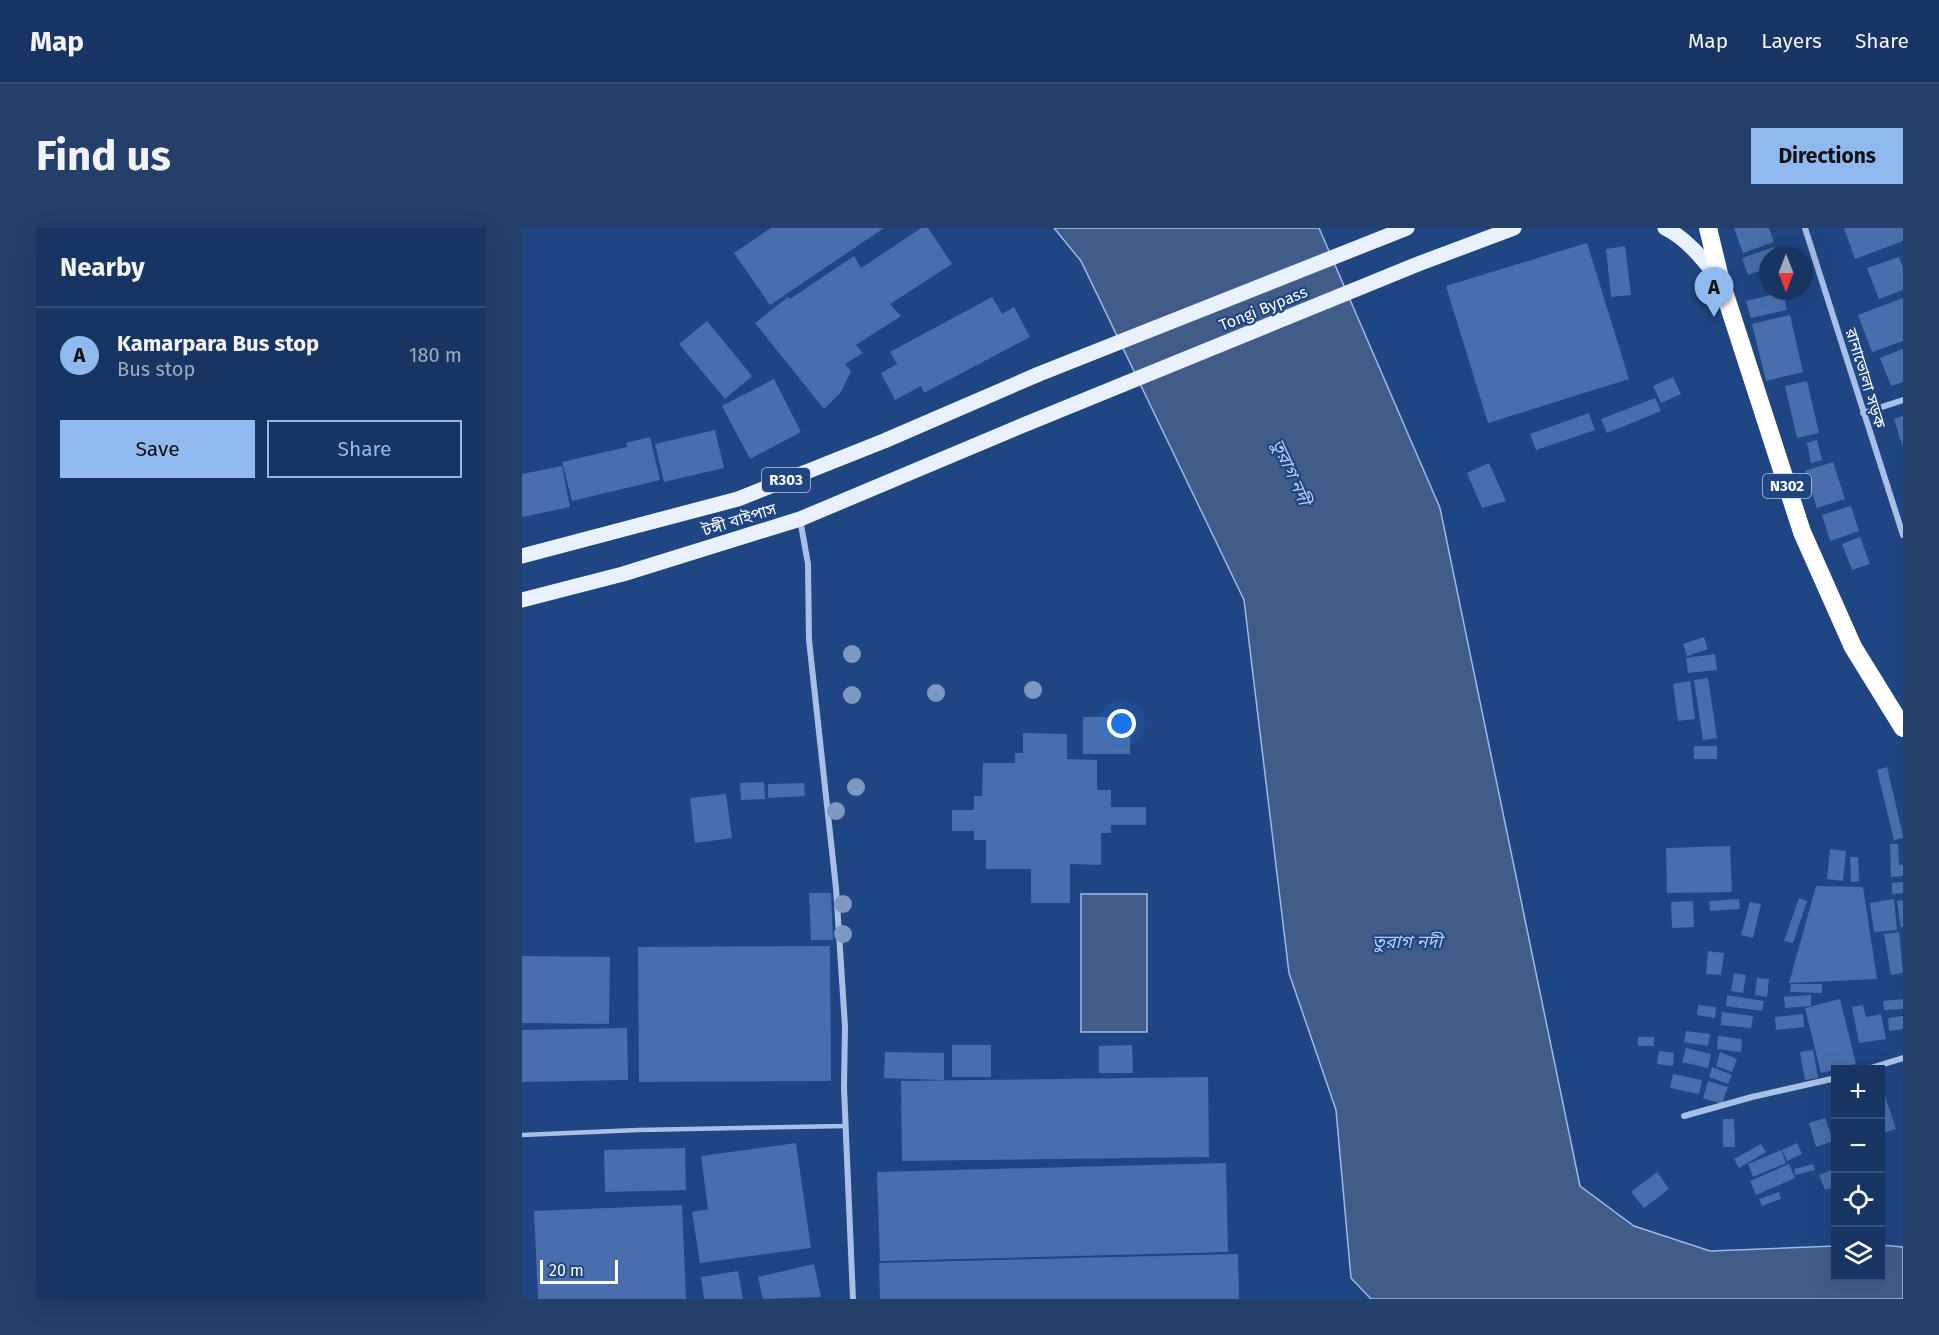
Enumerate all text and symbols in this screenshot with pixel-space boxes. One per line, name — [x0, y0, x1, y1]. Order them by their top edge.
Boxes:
text: Map — [30, 25, 84, 58]
text: Map — [1688, 28, 1728, 54]
text: Layers — [1761, 28, 1822, 54]
text: Share — [1855, 28, 1909, 54]
button: Directions — [1751, 128, 1903, 184]
text: Find us — [36, 131, 171, 181]
north arrow — [1759, 246, 1813, 300]
text: Nearby — [60, 252, 145, 283]
pin: A — [1694, 268, 1734, 317]
street label: Tongi Bypass — [1216, 282, 1310, 335]
street label: রানাভোলা সড়ক — [1841, 325, 1890, 431]
text: Kamarpara Bus stop — [117, 330, 319, 357]
text: A — [74, 343, 85, 367]
text: 180 m — [409, 343, 462, 367]
text: Bus stop — [117, 357, 195, 381]
button: Save — [60, 420, 255, 478]
button: Share — [267, 420, 462, 478]
water label: তুরাগ নদী — [1267, 435, 1317, 511]
road number: R303 — [762, 468, 810, 492]
road number: N302 — [1763, 474, 1811, 498]
street label: টঙ্গী বাইপাস — [699, 499, 779, 540]
your location — [1107, 709, 1136, 738]
water label: তুরাগ নদী — [1372, 931, 1445, 953]
map controls — [1831, 1065, 1885, 1281]
button: + — [1831, 1065, 1885, 1119]
button: − — [1831, 1119, 1885, 1173]
button: locate — [1831, 1173, 1885, 1227]
button: layers — [1831, 1227, 1885, 1281]
scale bar — [540, 1257, 618, 1284]
text: 20 m — [549, 1261, 584, 1280]

